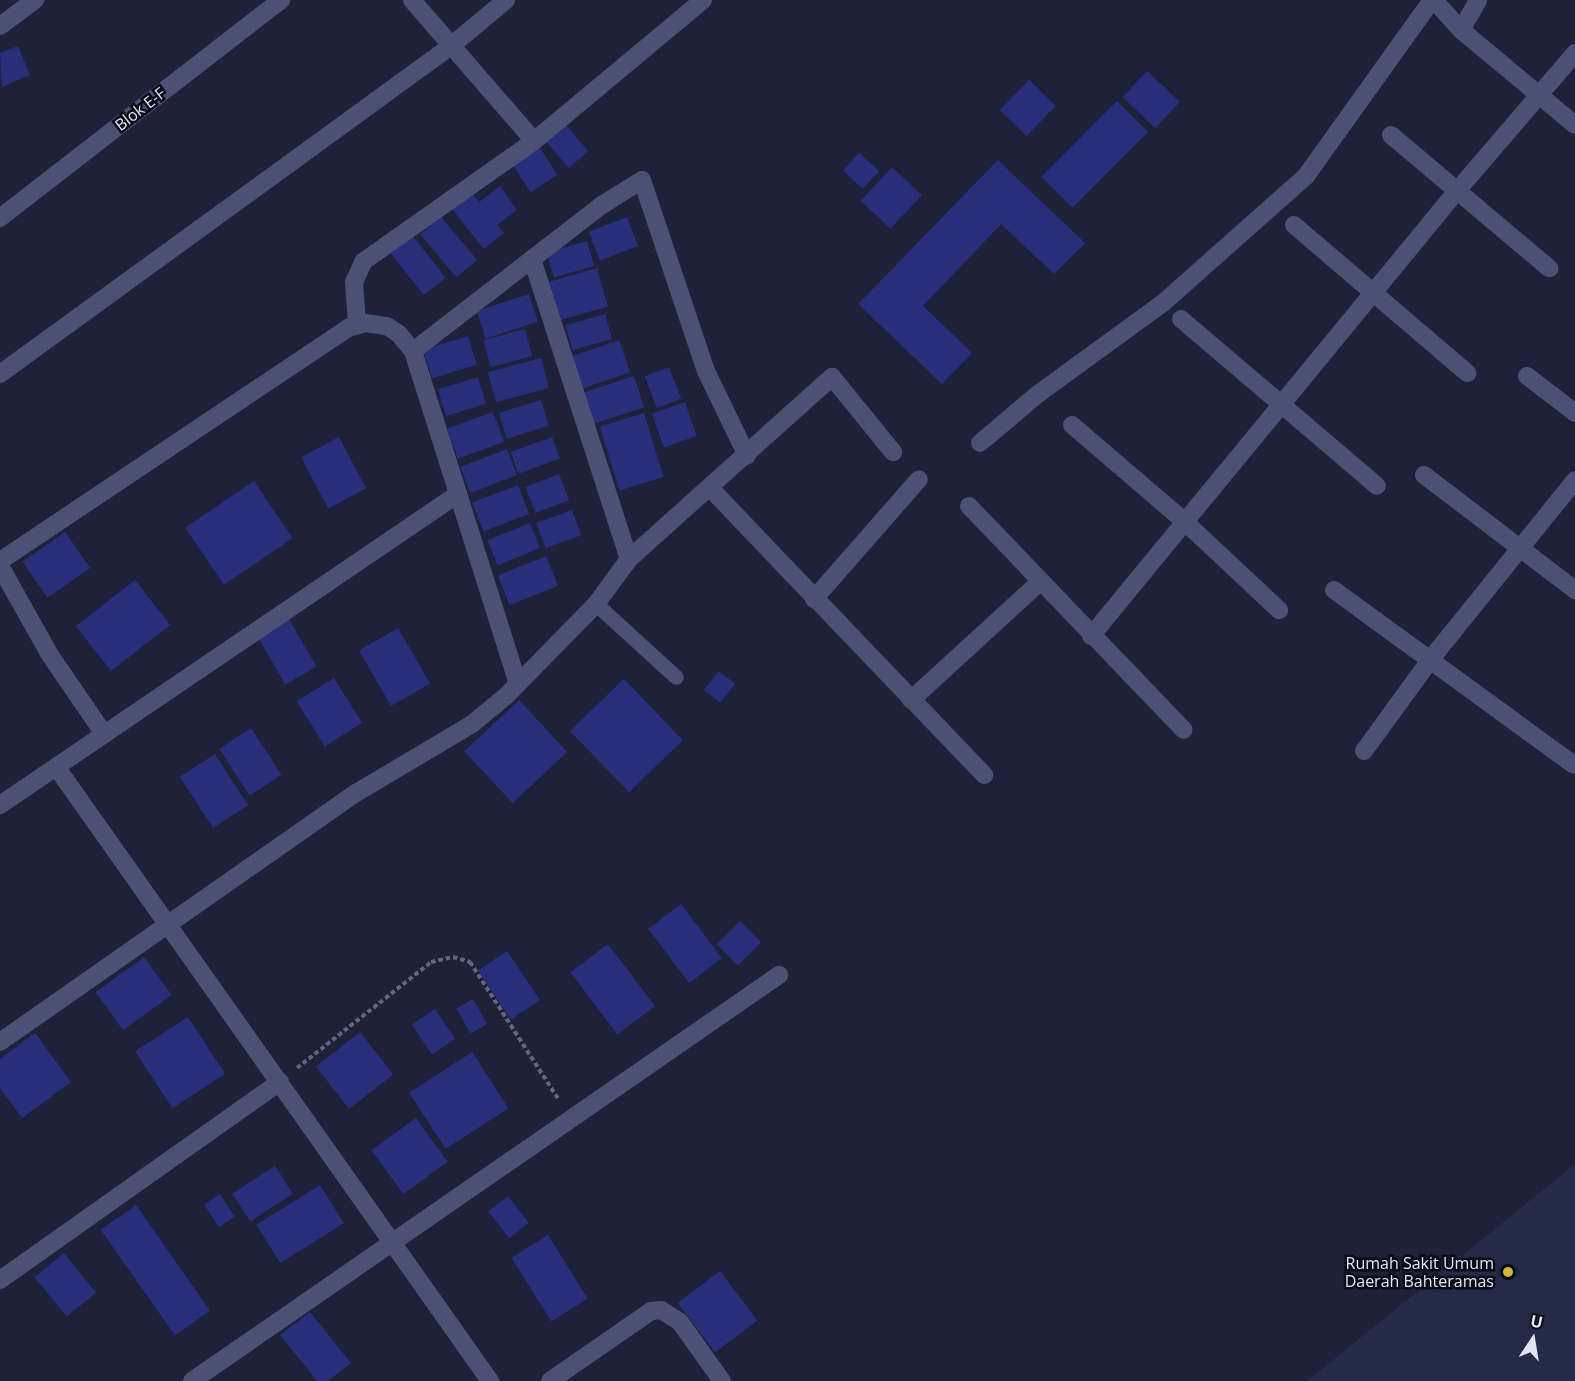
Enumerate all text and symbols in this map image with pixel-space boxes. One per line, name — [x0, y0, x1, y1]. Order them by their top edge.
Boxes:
street label: Blok E-F — [111, 83, 169, 135]
place label: Rumah Sakit Umum Daerah Bahteramas — [1345, 1253, 1494, 1291]
marker: Rumah Sakit Umum Daerah Bahteramas — [1499, 1263, 1517, 1281]
north arrow — [1503, 1309, 1563, 1369]
text: U — [1529, 1309, 1545, 1333]

